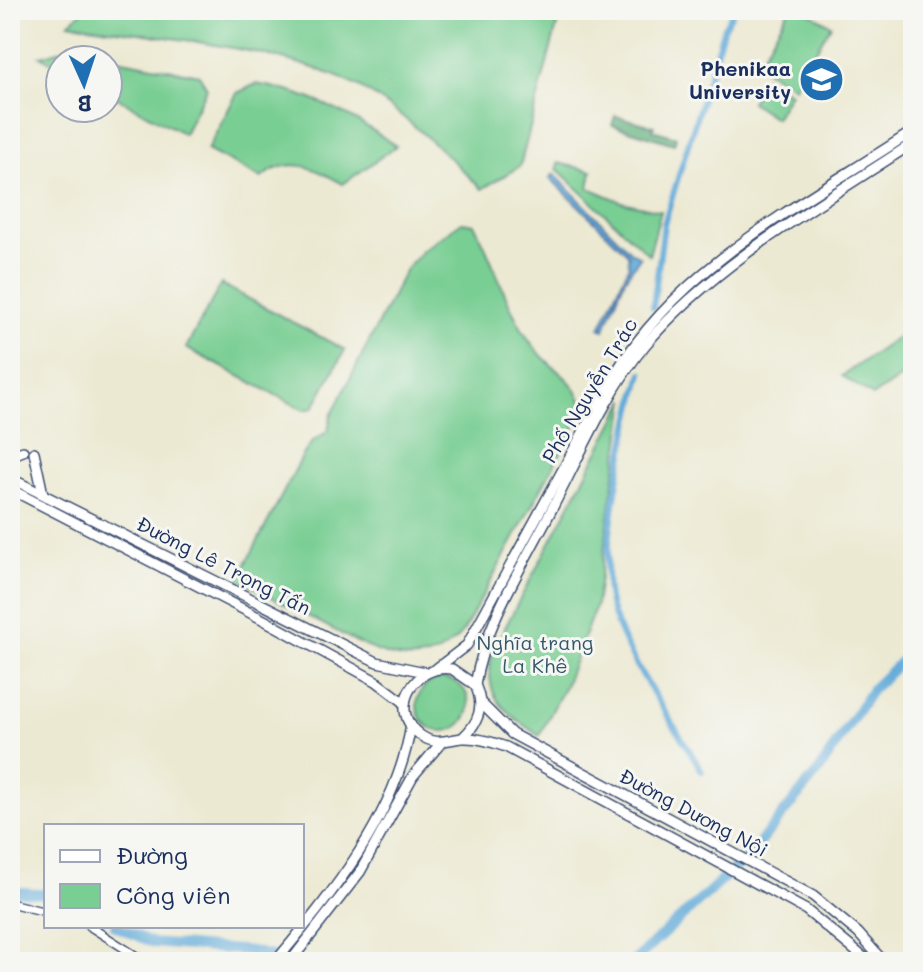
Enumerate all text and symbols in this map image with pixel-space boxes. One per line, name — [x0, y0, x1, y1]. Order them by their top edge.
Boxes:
north arrow — [44, 44, 124, 124]
place label: Phenikaa University — [689, 55, 791, 104]
school or university icon: Phenikaa University — [798, 56, 846, 104]
text: B — [77, 90, 93, 119]
street label: Phố Nguyễn Trác — [535, 313, 643, 467]
street label: Đường Lê Trọng Tấn — [132, 510, 316, 620]
park label: Nghĩa trang La Khê — [477, 629, 593, 678]
street label: Đường Dương Nội — [615, 762, 773, 862]
legend — [44, 824, 304, 928]
text: Đường — [116, 839, 188, 870]
text: Công viên — [116, 879, 230, 910]

